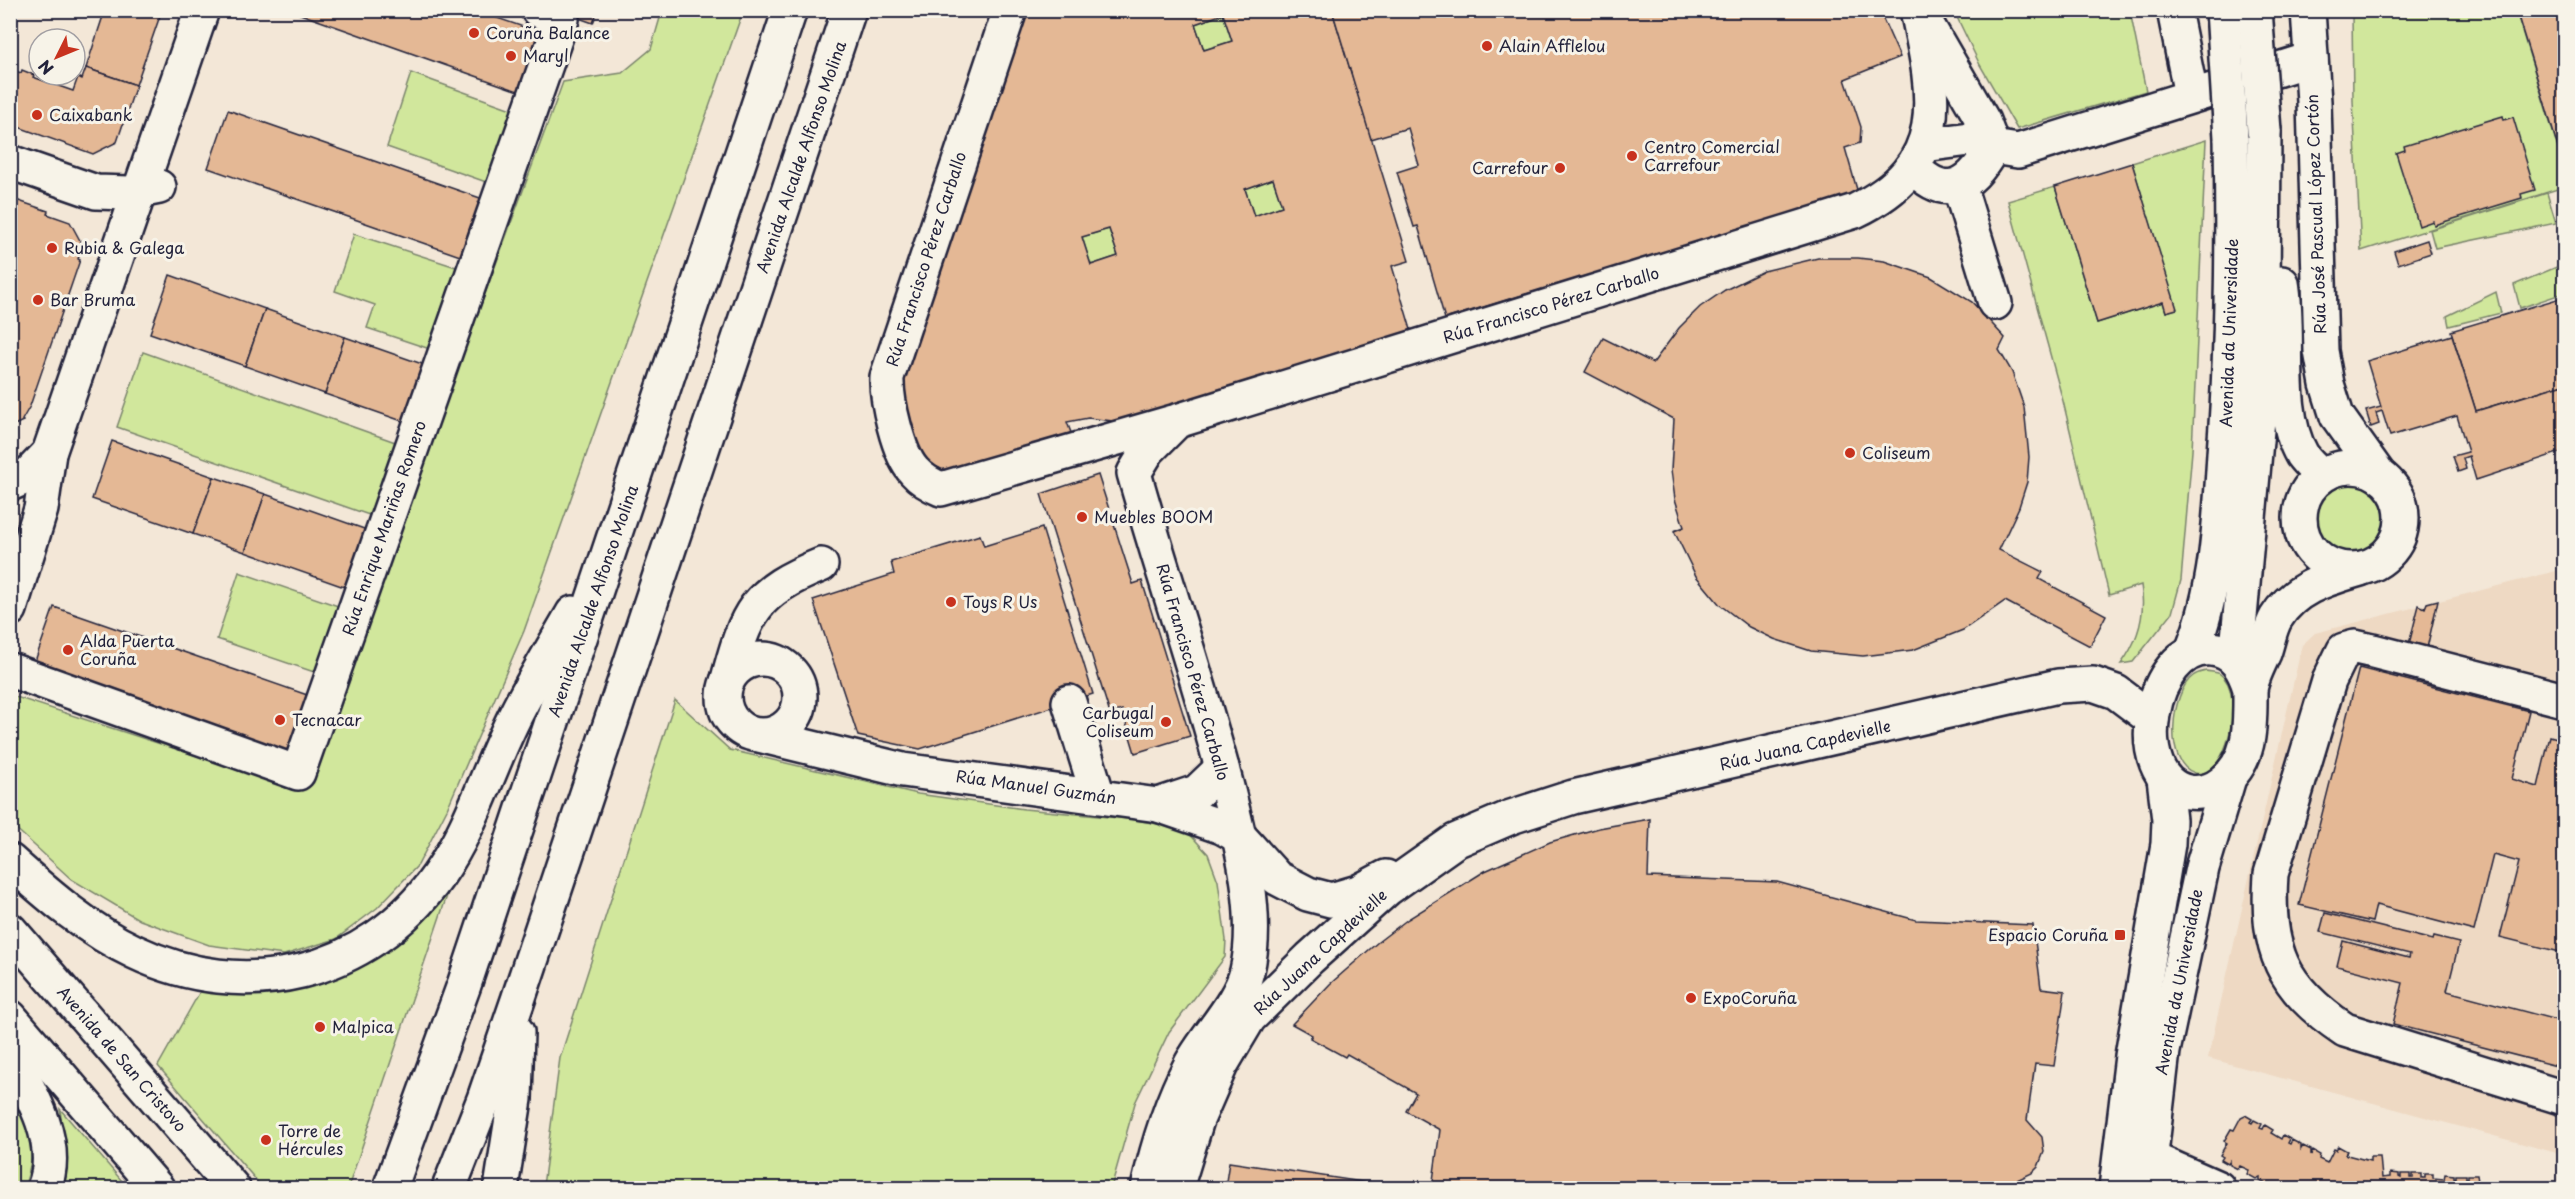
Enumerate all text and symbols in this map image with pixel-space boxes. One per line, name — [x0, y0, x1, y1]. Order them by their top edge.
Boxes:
place label: Coruña Balance — [486, 20, 610, 44]
marker: Coruña Balance — [467, 26, 481, 40]
north arrow — [27, 27, 87, 87]
place label: Alain Afflelou — [1499, 33, 1606, 57]
street label: Avenida Alcalde Alfonso Molina — [749, 37, 851, 276]
marker: Alain Afflelou — [1480, 39, 1494, 53]
place label: Maryl — [523, 43, 569, 67]
marker: Maryl — [504, 49, 518, 63]
text: N — [32, 55, 58, 81]
street label: Rúa José Pascual López Cortón — [2299, 94, 2331, 334]
place label: Caixabank — [49, 102, 133, 126]
marker: Caixabank — [30, 108, 44, 122]
place label: Centro Comercial Carrefour — [1644, 134, 1780, 176]
street label: Rúa Francisco Pérez Carballo — [879, 148, 971, 369]
marker: Centro Comercial Carrefour — [1625, 149, 1639, 163]
place label: Carrefour — [1472, 155, 1549, 179]
marker: Carrefour — [1553, 161, 1567, 175]
place label: Rubia & Galega — [64, 235, 184, 259]
street label: Avenida da Universidade — [2213, 238, 2243, 428]
marker: Rubia & Galega — [45, 241, 59, 255]
street label: Rúa Francisco Pérez Carballo — [1440, 260, 1662, 348]
place label: Bar Bruma — [50, 287, 135, 311]
marker: Bar Bruma — [31, 293, 45, 307]
street label: Rúa Enrique Mariñas Romero — [335, 417, 431, 638]
place label: Coliseum — [1862, 440, 1930, 464]
marker: Coliseum — [1843, 446, 1857, 460]
street label: Avenida Alcalde Alfonso Molina — [541, 481, 643, 720]
place label: Muebles BOOM — [1094, 504, 1213, 528]
marker: Muebles BOOM — [1075, 510, 1089, 524]
street label: Rúa Francisco Pérez Carballo — [1151, 560, 1236, 783]
place label: Toys R Us — [963, 589, 1037, 613]
marker: Toys R Us — [944, 595, 958, 609]
place label: Alda Puerta Coruña — [80, 628, 175, 670]
marker: Alda Puerta Coruña — [61, 643, 75, 657]
place label: Carbugal Coliseum — [1082, 700, 1154, 742]
place label: Tecnacar — [292, 707, 362, 731]
marker: Tecnacar — [273, 713, 287, 727]
street label: Rúa Juana Capdevielle — [1717, 713, 1893, 775]
marker: Carbugal Coliseum — [1159, 715, 1173, 729]
street label: Rúa Manuel Guzmán — [954, 763, 1118, 809]
street label: Rúa Juana Capdevielle — [1247, 883, 1391, 1020]
street label: Avenida da Universidade — [2148, 887, 2208, 1077]
place label: Espacio Coruña — [1988, 922, 2108, 946]
marker: Espacio Coruña — [2113, 928, 2127, 942]
street label: Avenida de San Cristovo — [52, 980, 193, 1137]
place label: ExpoCoruña — [1703, 985, 1797, 1009]
marker: ExpoCoruña — [1684, 991, 1698, 1005]
place label: Malpica — [332, 1014, 394, 1038]
marker: Malpica — [313, 1020, 327, 1034]
place label: Torre de Hércules — [278, 1118, 343, 1160]
marker: Torre de Hércules — [259, 1133, 273, 1147]

